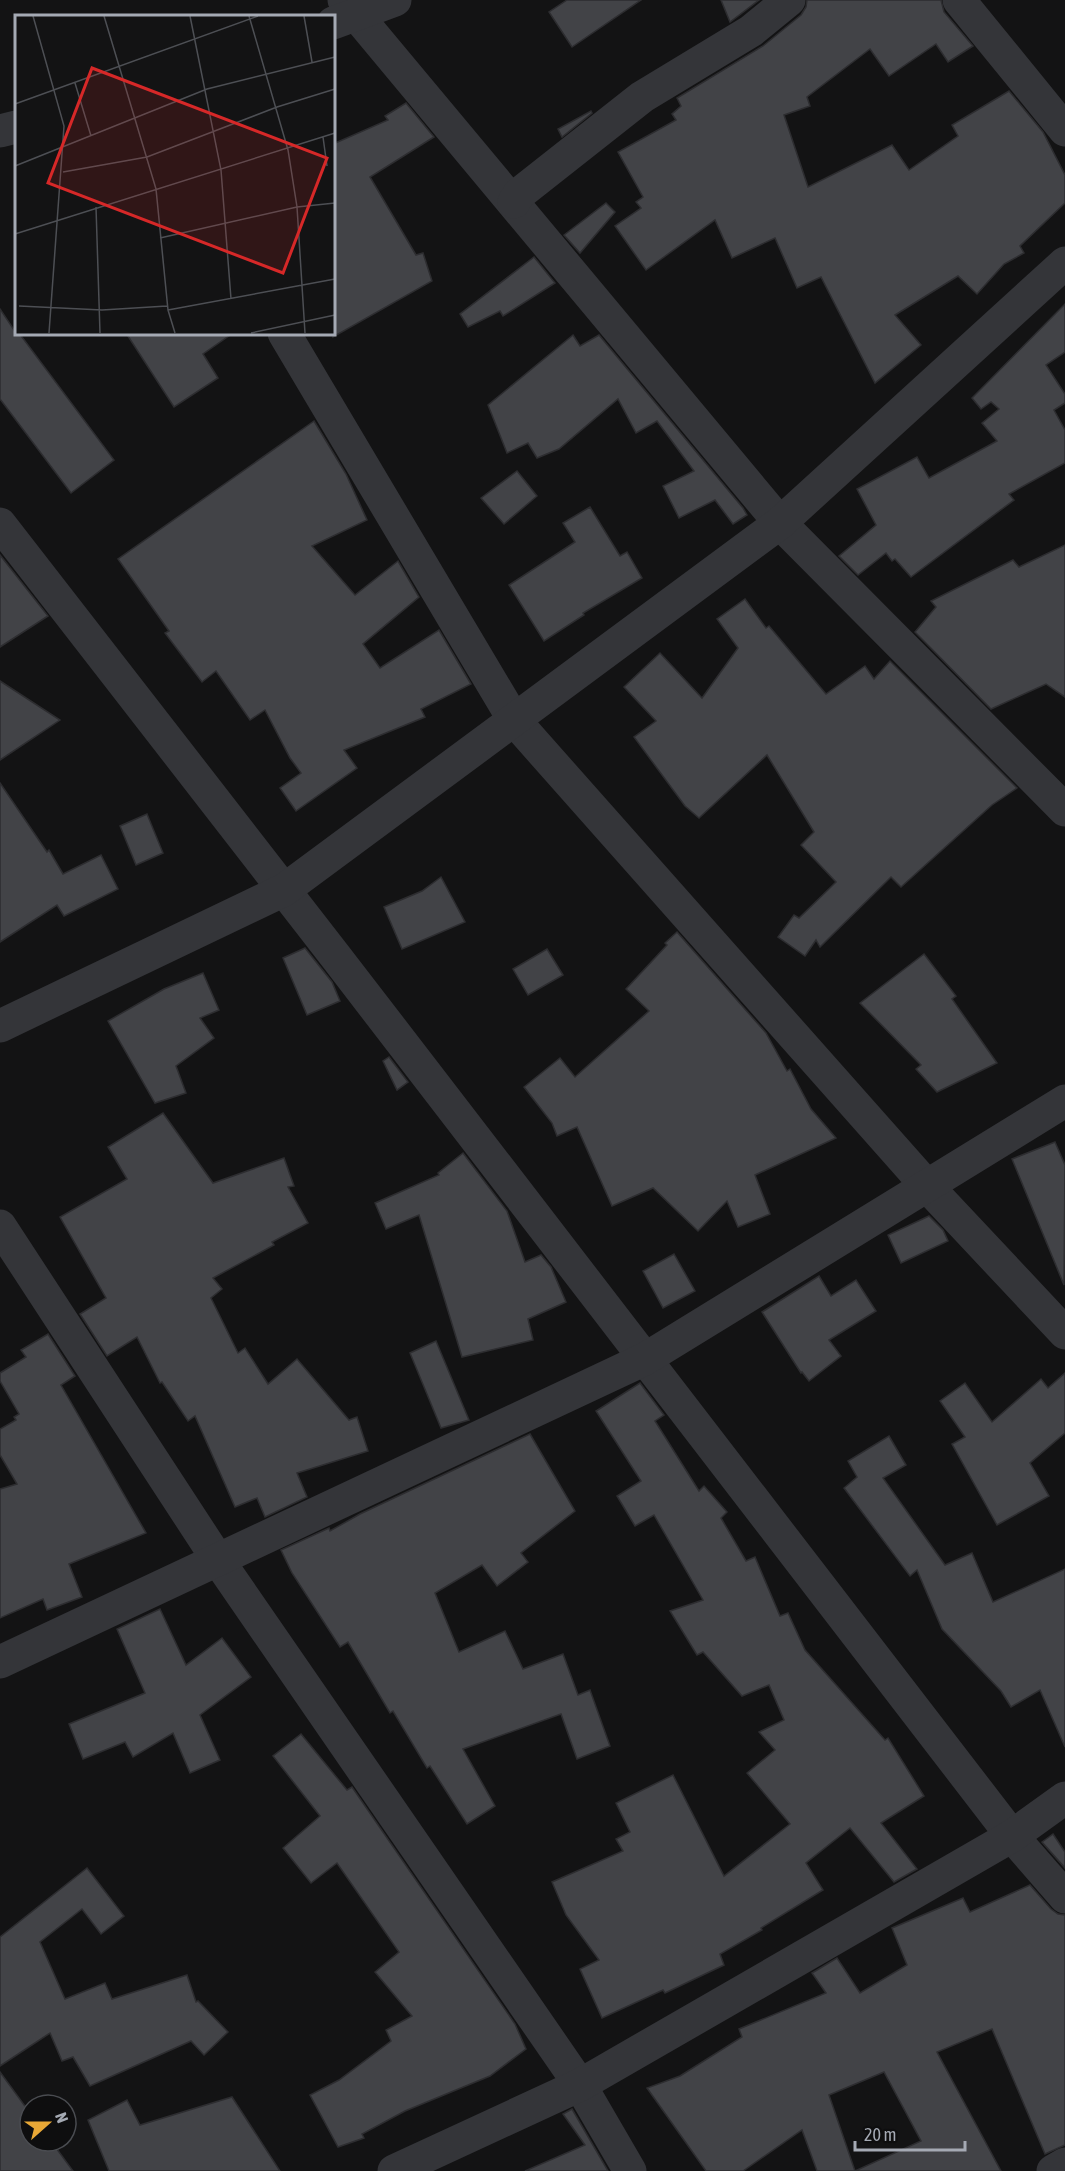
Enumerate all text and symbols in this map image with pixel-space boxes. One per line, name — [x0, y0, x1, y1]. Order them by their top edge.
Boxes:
inset map — [15, 15, 334, 334]
north arrow — [18, 2093, 78, 2153]
text: N — [52, 2110, 72, 2125]
scale bar — [855, 2114, 964, 2152]
text: 20 m — [864, 2124, 896, 2145]

